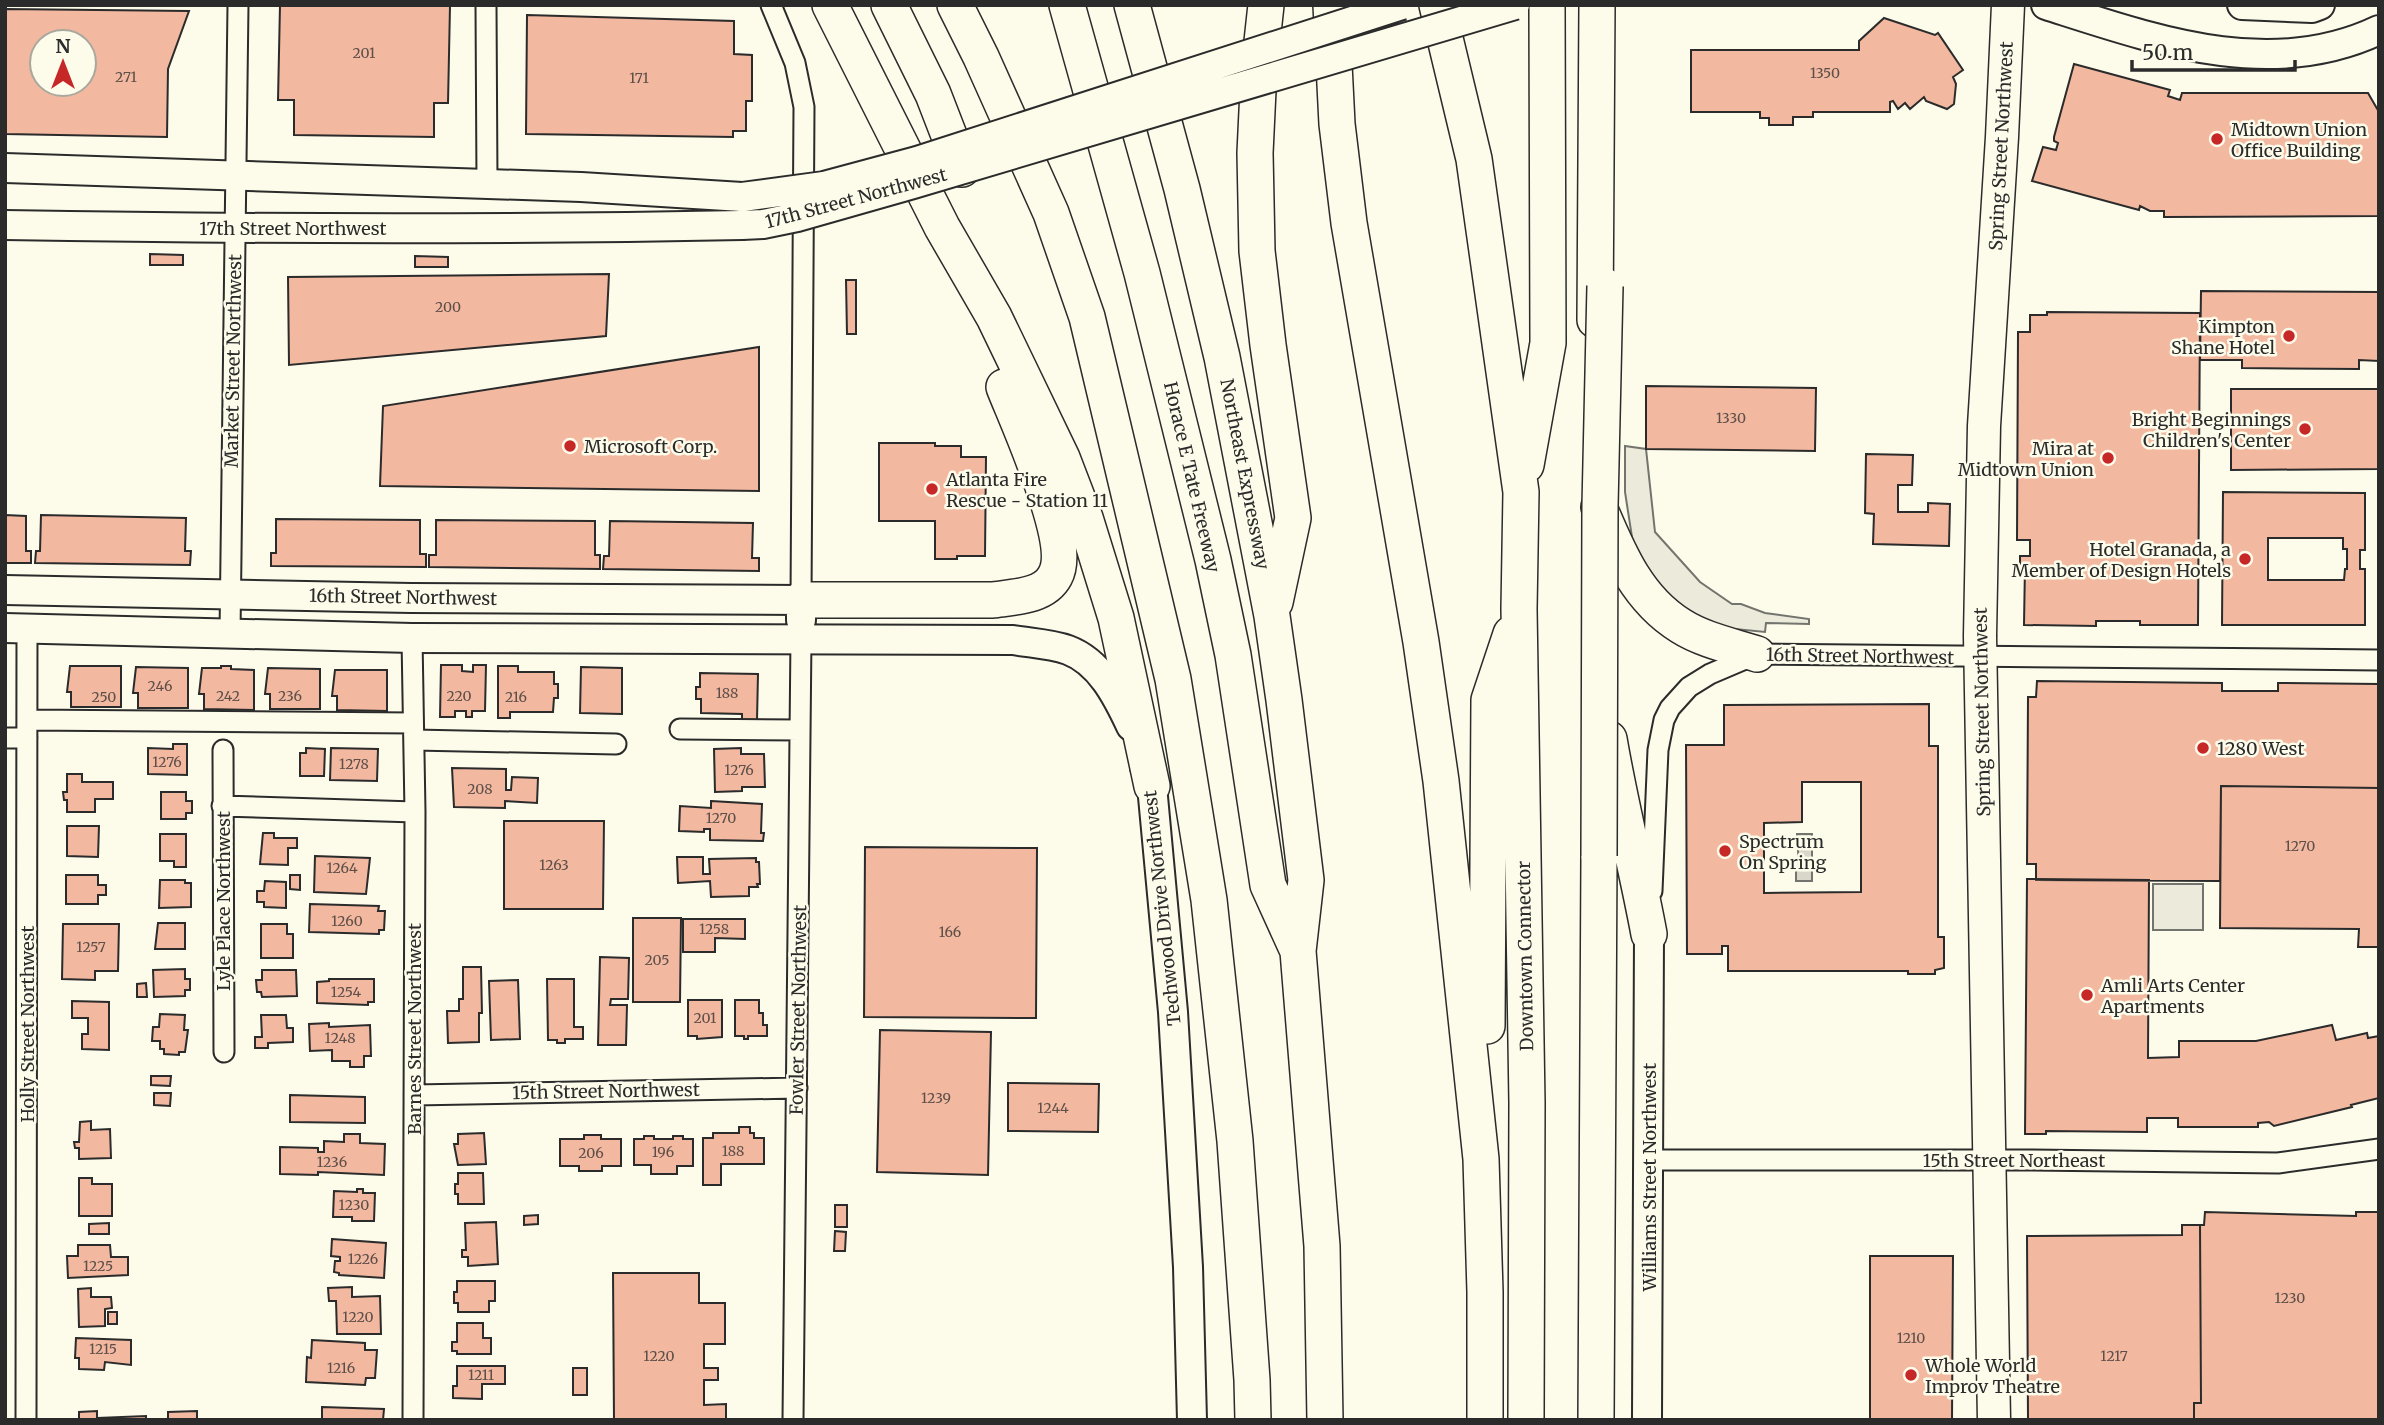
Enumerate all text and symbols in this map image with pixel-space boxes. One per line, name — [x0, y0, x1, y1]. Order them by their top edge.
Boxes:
north arrow — [28, 28, 98, 98]
scale bar — [2132, 28, 2295, 72]
text: N — [55, 34, 71, 58]
text: 50 m — [2142, 39, 2193, 66]
street label: Spring Street Northwest — [1984, 41, 2018, 251]
house number: 201 — [353, 44, 375, 62]
house number: 1350 — [1810, 64, 1840, 82]
house number: 271 — [115, 68, 137, 86]
house number: 171 — [629, 69, 649, 87]
place label: Midtown Union Office Building — [2231, 118, 2367, 162]
marker: Midtown Union Office Building — [2209, 131, 2225, 147]
street label: 17th Street Northwest — [763, 163, 949, 233]
street label: 17th Street Northwest — [199, 217, 387, 240]
street label: Market Street Northwest — [220, 254, 246, 468]
house number: 200 — [435, 298, 461, 316]
place label: Kimpton Shane Hotel — [2171, 315, 2275, 359]
marker: Kimpton Shane Hotel — [2281, 328, 2297, 344]
street label: Northeast Expressway — [1215, 377, 1275, 572]
street label: Horace E Tate Freeway — [1159, 379, 1225, 575]
place label: Bright Beginnings Children's Center — [2132, 408, 2291, 452]
house number: 1330 — [1716, 409, 1746, 427]
marker: Bright Beginnings Children's Center — [2297, 421, 2313, 437]
place label: Microsoft Corp. — [584, 435, 717, 458]
place label: Mira at Midtown Union — [1958, 437, 2094, 481]
marker: Microsoft Corp. — [562, 438, 578, 454]
marker: Mira at Midtown Union — [2100, 450, 2116, 466]
place label: Atlanta Fire Rescue - Station 11 — [945, 468, 1108, 512]
marker: Atlanta Fire Rescue - Station 11 — [924, 481, 940, 497]
place label: Hotel Granada, a Member of Design Hotels — [2012, 538, 2231, 582]
marker: Hotel Granada, a Member of Design Hotels — [2237, 551, 2253, 567]
street label: 16th Street Northwest — [309, 584, 497, 610]
street label: Spring Street Northwest — [1969, 607, 1995, 817]
street label: 16th Street Northwest — [1766, 643, 1954, 669]
house number: 246 — [148, 677, 172, 695]
house number: 188 — [716, 684, 738, 702]
house number: 242 — [216, 687, 240, 705]
house number: 236 — [278, 687, 302, 705]
house number: 220 — [446, 687, 472, 705]
house number: 250 — [92, 688, 116, 706]
house number: 216 — [505, 688, 527, 706]
place label: 1280 West — [2217, 737, 2304, 760]
marker: 1280 West — [2195, 740, 2211, 756]
house number: 1276 — [152, 753, 182, 771]
house number: 1278 — [339, 755, 369, 773]
house number: 1276 — [724, 761, 754, 779]
house number: 208 — [467, 780, 493, 798]
street label: Techwood Drive Northwest — [1138, 789, 1186, 1027]
house number: 1270 — [706, 809, 736, 827]
street label: Lyle Place Northwest — [212, 811, 235, 991]
place label: Spectrum On Spring — [1739, 830, 1826, 874]
house number: 1270 — [2285, 837, 2315, 855]
marker: Spectrum On Spring — [1717, 843, 1733, 859]
house number: 1263 — [539, 856, 569, 874]
house number: 1264 — [326, 859, 358, 877]
street label: Downtown Connector — [1512, 861, 1538, 1051]
street label: Fowler Street Northwest — [785, 905, 811, 1115]
house number: 1260 — [331, 912, 363, 930]
house number: 1258 — [699, 920, 729, 938]
street label: Barnes Street Northwest — [403, 923, 426, 1135]
house number: 166 — [939, 923, 961, 941]
street label: Holly Street Northwest — [16, 925, 39, 1123]
house number: 1257 — [76, 938, 106, 956]
house number: 205 — [645, 951, 669, 969]
place label: Amli Arts Center Apartments — [2100, 974, 2245, 1018]
house number: 1254 — [331, 983, 362, 1001]
marker: Amli Arts Center Apartments — [2079, 987, 2095, 1003]
house number: 201 — [694, 1009, 716, 1027]
house number: 1248 — [325, 1029, 356, 1047]
street label: Williams Street Northwest — [1638, 1063, 1661, 1292]
street label: 15th Street Northwest — [512, 1078, 700, 1104]
house number: 1239 — [921, 1089, 951, 1107]
house number: 1244 — [1037, 1099, 1069, 1117]
house number: 188 — [722, 1142, 744, 1160]
house number: 196 — [652, 1143, 674, 1161]
house number: 206 — [578, 1144, 604, 1162]
street label: 15th Street Northeast — [1923, 1149, 2105, 1172]
house number: 1236 — [317, 1153, 347, 1171]
house number: 1230 — [339, 1196, 369, 1214]
house number: 1226 — [348, 1250, 378, 1268]
house number: 1225 — [83, 1257, 113, 1275]
house number: 1230 — [2275, 1289, 2305, 1307]
house number: 1220 — [342, 1308, 374, 1326]
house number: 1210 — [1897, 1329, 1925, 1347]
house number: 1215 — [89, 1340, 117, 1358]
house number: 1220 — [643, 1347, 675, 1365]
house number: 1217 — [2100, 1347, 2128, 1365]
place label: Whole World Improv Theatre — [1924, 1354, 2060, 1398]
house number: 1216 — [327, 1359, 355, 1377]
house number: 1211 — [468, 1366, 494, 1384]
marker: Whole World Improv Theatre — [1903, 1367, 1919, 1383]

